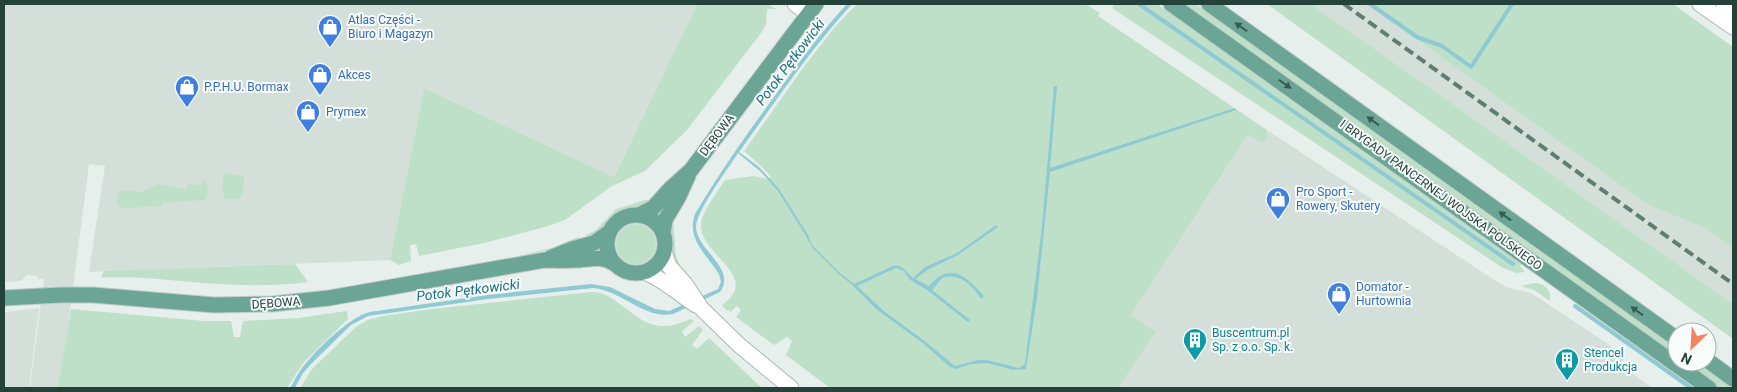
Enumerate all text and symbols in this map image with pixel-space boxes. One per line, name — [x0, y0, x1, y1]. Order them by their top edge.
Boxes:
place label: Atlas Części - Biuro i Magazyn — [348, 13, 433, 41]
shop icon: Atlas Części - Biuro i Magazyn — [317, 14, 343, 48]
water label: Potok Pętkowicki — [752, 15, 828, 108]
one-way arrow — [1234, 22, 1248, 32]
shop icon: Akces — [307, 62, 333, 96]
place label: Akces — [338, 68, 371, 82]
shop icon: P.P.H.U. Bormax — [174, 74, 200, 108]
one-way arrow — [1278, 79, 1291, 89]
place label: P.P.H.U. Bormax — [204, 80, 289, 94]
shop icon: Prymex — [295, 99, 321, 133]
place label: Prymex — [326, 105, 366, 119]
street label: DĘBOWA — [697, 111, 737, 159]
one-way arrow — [1366, 116, 1380, 126]
street label: I BRYGADY PANCERNEJ WOJSKA POLSKIEGO — [1337, 117, 1545, 273]
place label: Pro Sport - Rowery, Skutery — [1296, 185, 1380, 213]
shop icon: Pro Sport - Rowery, Skutery — [1265, 186, 1291, 220]
one-way arrow — [1498, 211, 1512, 221]
water label: Potok Pętkowicki — [415, 276, 521, 304]
place label: Domator - Hurtownia — [1356, 280, 1411, 308]
shop icon: Domator - Hurtownia — [1326, 281, 1352, 315]
street label: DĘBOWA — [251, 294, 301, 312]
one-way arrow — [1631, 305, 1644, 316]
north arrow — [1667, 322, 1717, 372]
place label: Buscentrum.pl Sp. z o.o. Sp. k. — [1212, 326, 1293, 354]
building icon: Buscentrum.pl Sp. z o.o. Sp. k. — [1182, 327, 1208, 361]
place label: Stencel Produkcja — [1584, 346, 1637, 374]
building icon: Stencel Produkcja — [1554, 347, 1580, 381]
text: N — [1679, 349, 1694, 368]

